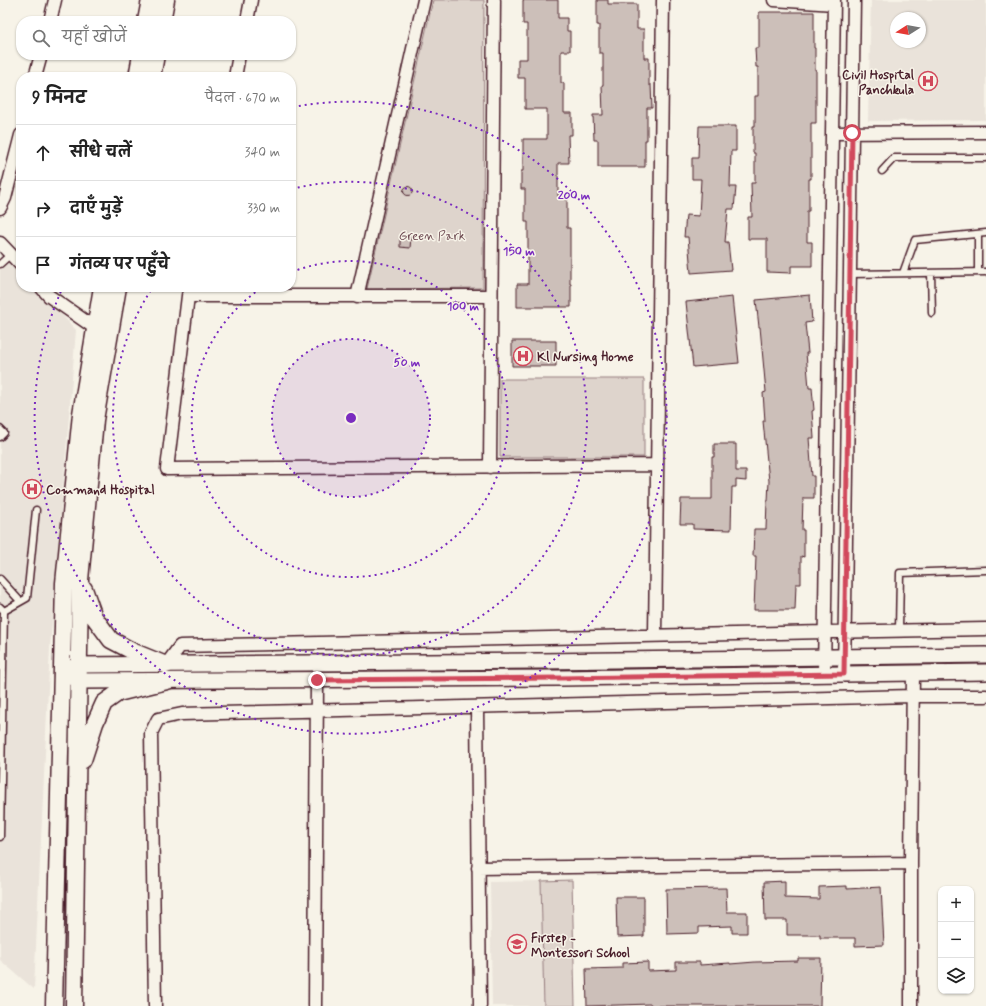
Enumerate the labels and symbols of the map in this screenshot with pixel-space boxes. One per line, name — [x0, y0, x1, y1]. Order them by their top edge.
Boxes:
north arrow — [890, 12, 926, 48]
place label: Civil Hospital Panchkula — [842, 67, 915, 99]
hospital icon: Civil Hospital Panchkula — [917, 70, 939, 92]
route start — [843, 124, 861, 142]
text: 200 m — [558, 188, 591, 204]
park label: Green Park — [399, 228, 466, 245]
text: 150 m — [503, 244, 535, 260]
text: 100 m — [447, 299, 480, 315]
hospital icon: Kl Nursing Home — [512, 345, 534, 367]
place label: Kl Nursing Home — [537, 349, 634, 367]
text: 50 m — [394, 355, 421, 371]
centre of rings — [344, 411, 358, 425]
hospital icon: Command Hospital — [21, 478, 43, 500]
place label: Command Hospital — [46, 482, 155, 499]
route end — [308, 671, 326, 689]
place label: Firstep - Montessori School — [531, 930, 630, 962]
school or university icon: Firstep - Montessori School — [506, 933, 528, 955]

